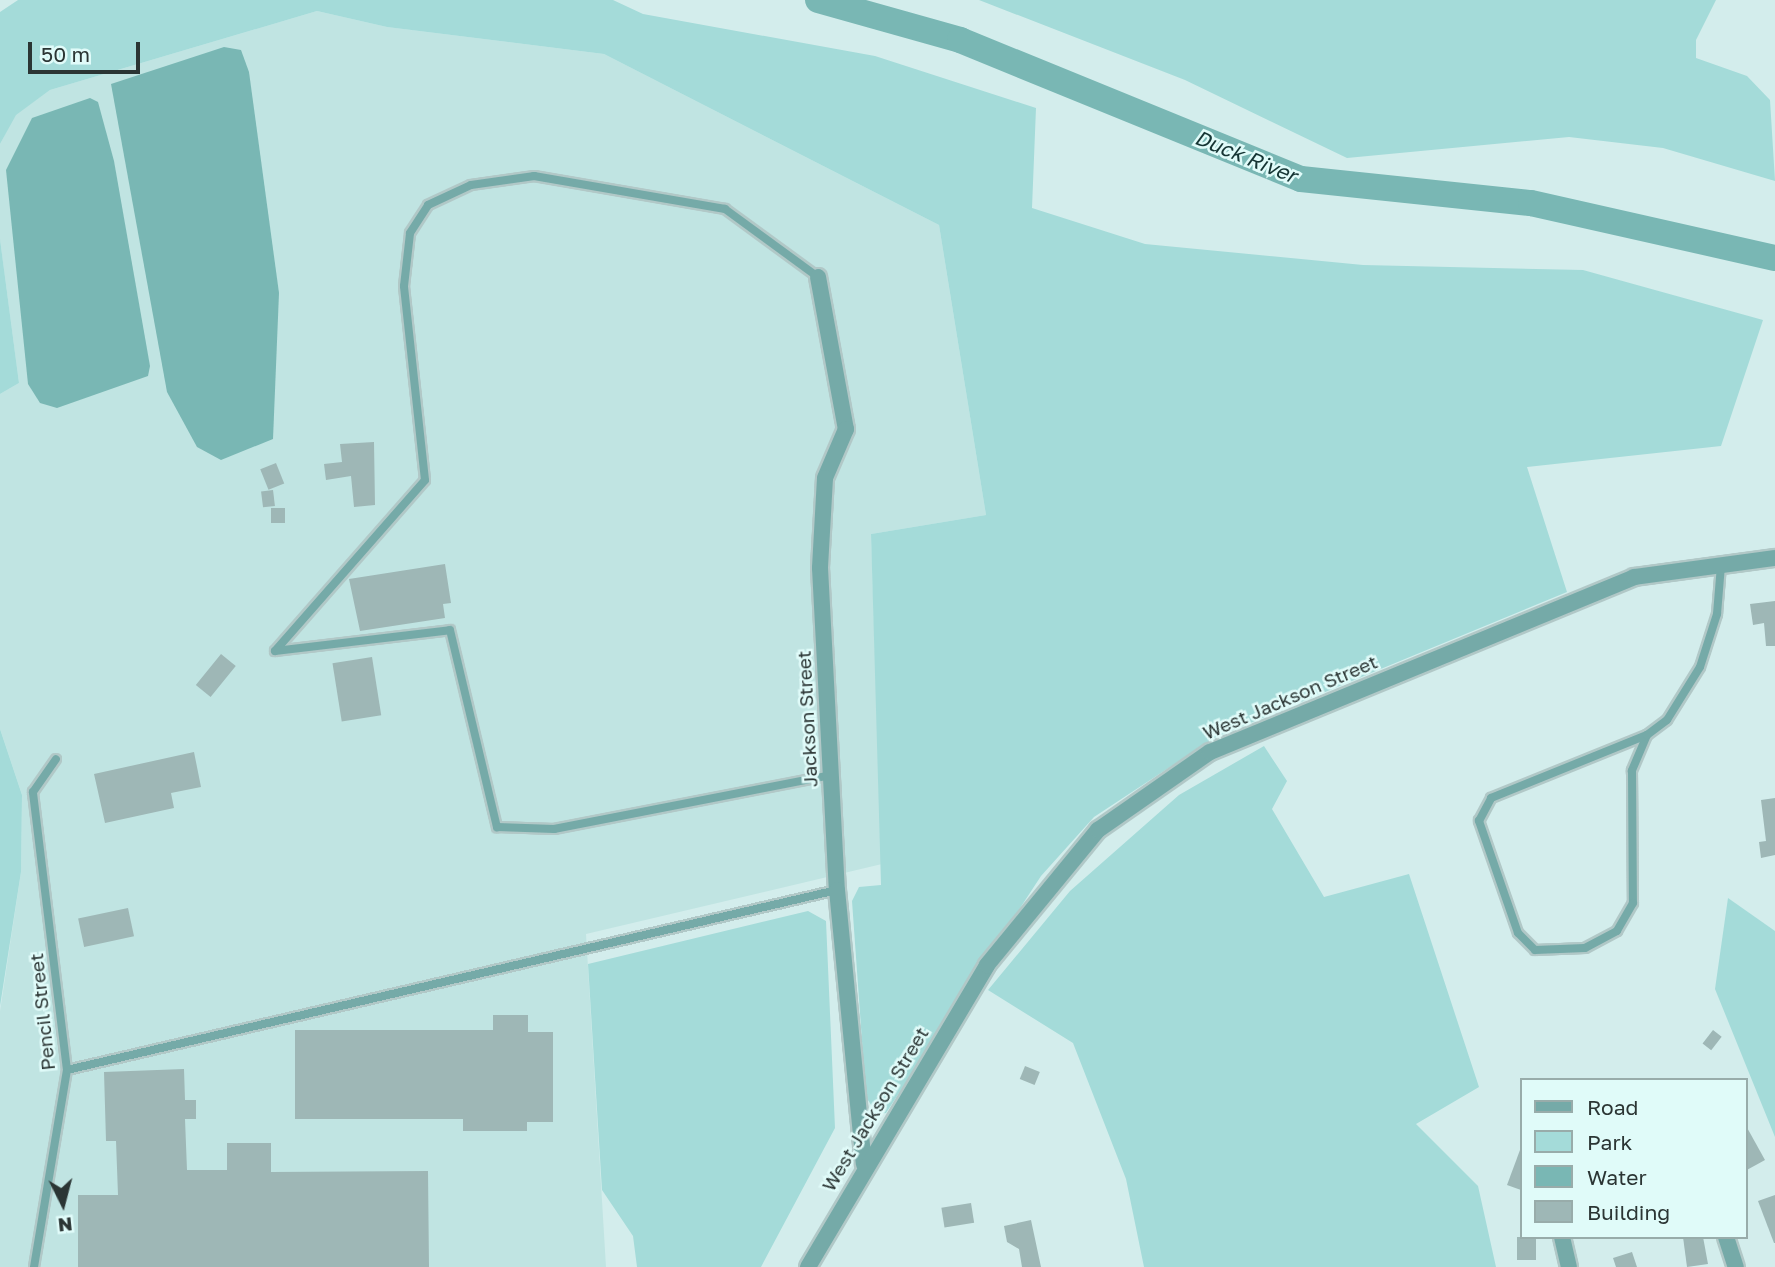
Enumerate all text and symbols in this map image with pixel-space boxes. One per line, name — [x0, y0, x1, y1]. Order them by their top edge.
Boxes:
scale bar — [32, 28, 144, 72]
text: 50 m — [41, 41, 90, 67]
water label: Duck River — [1191, 124, 1301, 188]
street label: Jackson Street — [792, 650, 822, 788]
street label: West Jackson Street — [1199, 650, 1381, 744]
street label: Pencil Street — [25, 952, 59, 1072]
street label: West Jackson Street — [817, 1023, 933, 1195]
legend — [1520, 1078, 1747, 1239]
text: Road — [1587, 1094, 1638, 1120]
text: Park — [1587, 1129, 1632, 1155]
text: Water — [1587, 1164, 1647, 1190]
north arrow — [28, 1169, 98, 1239]
text: Building — [1587, 1199, 1670, 1225]
text: N — [57, 1213, 74, 1238]

